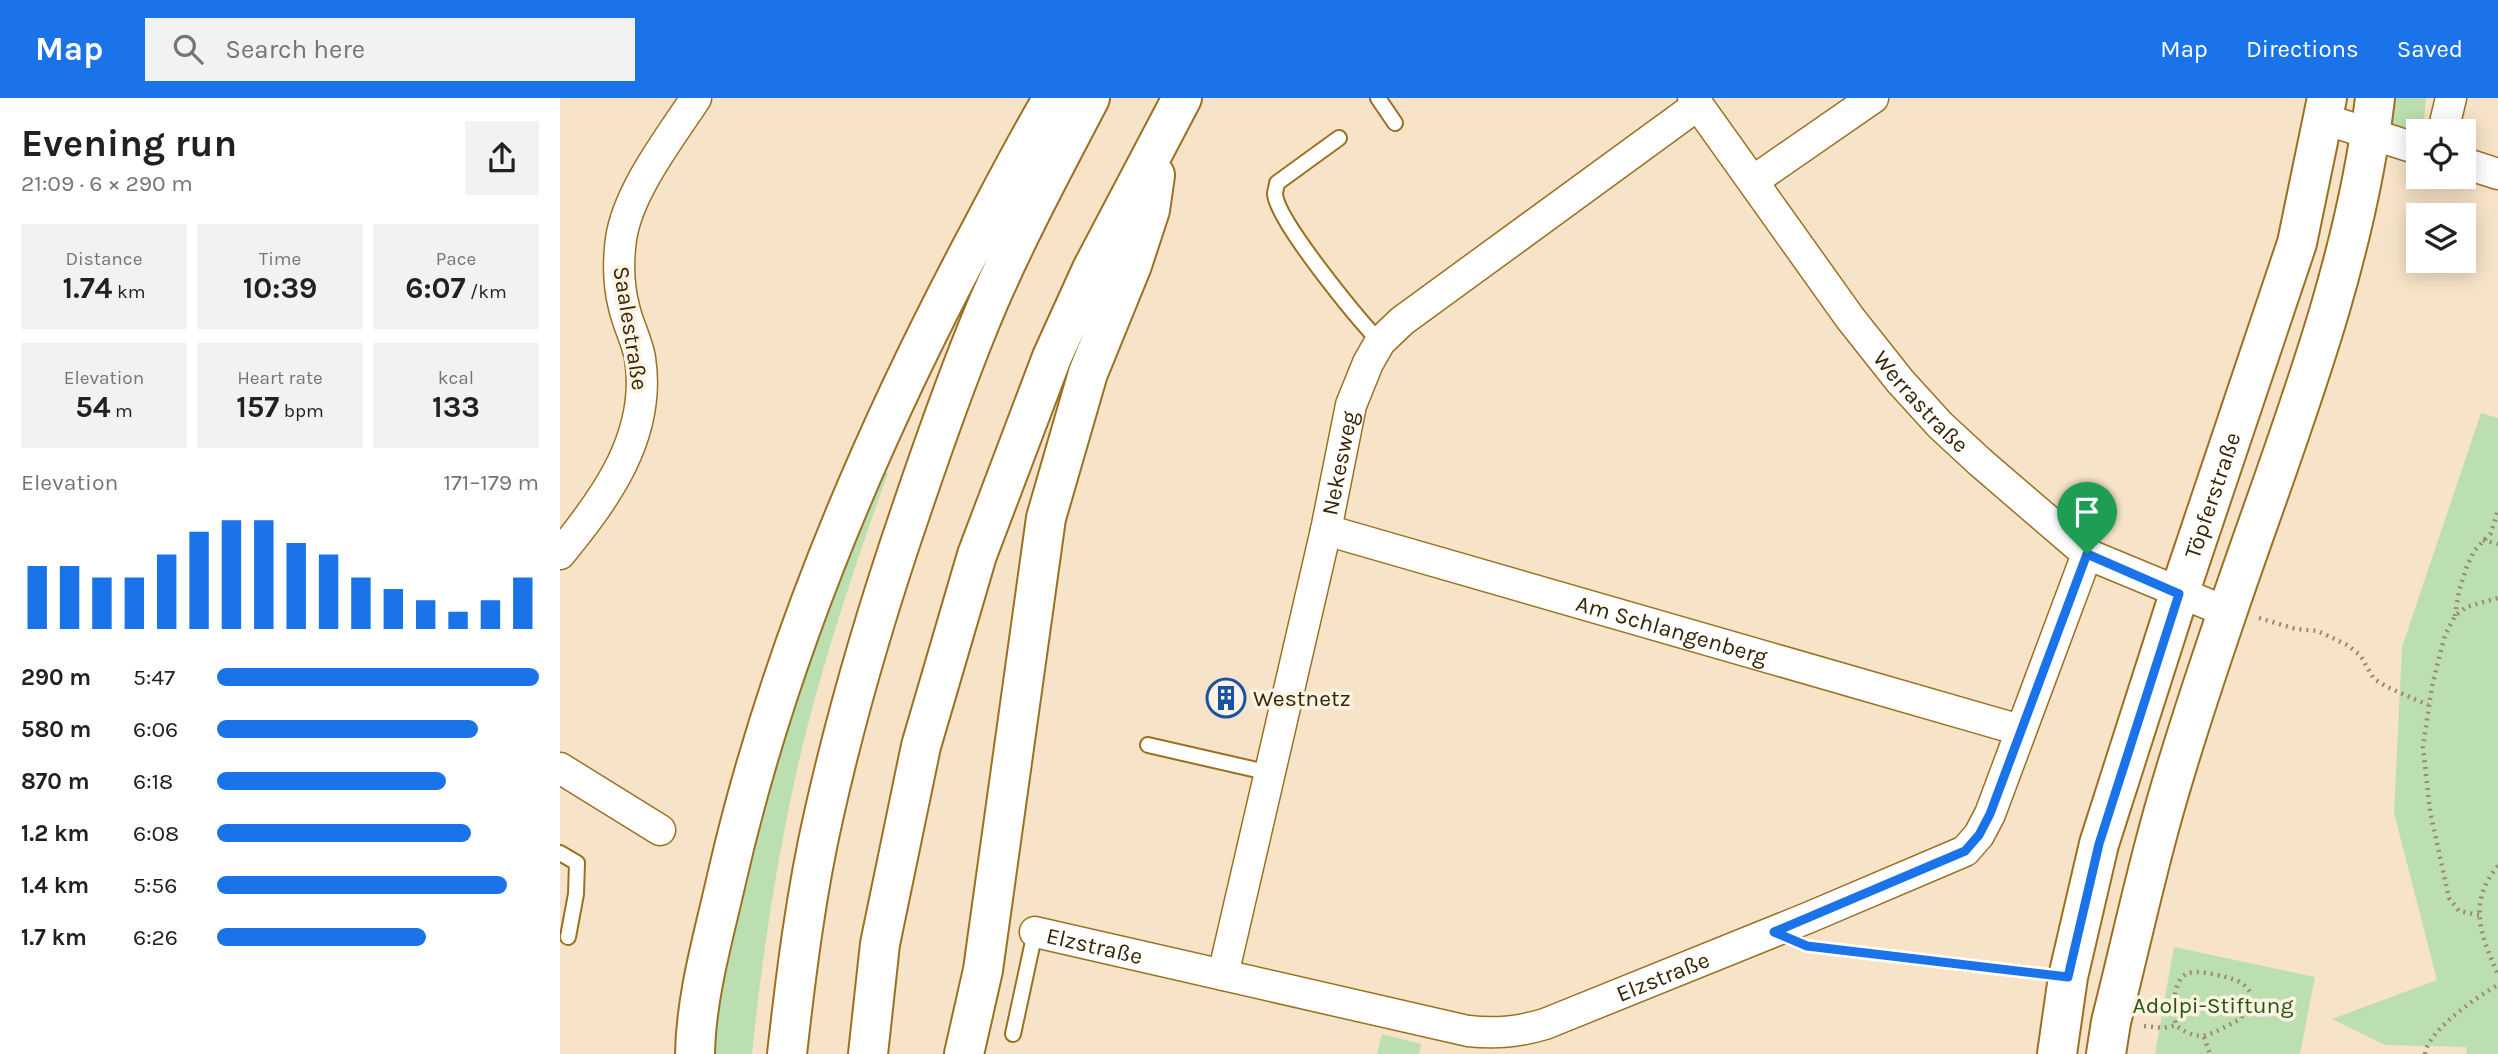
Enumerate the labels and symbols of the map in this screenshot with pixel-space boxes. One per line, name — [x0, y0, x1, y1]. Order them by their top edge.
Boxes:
street label: Saalestraße — [607, 264, 654, 392]
street label: Werrastraße — [1867, 345, 1974, 458]
street label: Nekesweg — [1316, 409, 1363, 518]
street label: Töpferstraße — [2179, 429, 2246, 562]
pin — [2057, 482, 2117, 554]
street label: Am Schlangenberg — [1573, 590, 1771, 671]
building icon: Westnetz — [1205, 677, 1247, 719]
place label: Westnetz — [1253, 685, 1351, 712]
street label: Elzstraße — [1044, 922, 1145, 970]
street label: Elzstraße — [1612, 946, 1713, 1008]
park label: Adolpi-Stiftung — [2133, 992, 2293, 1019]

